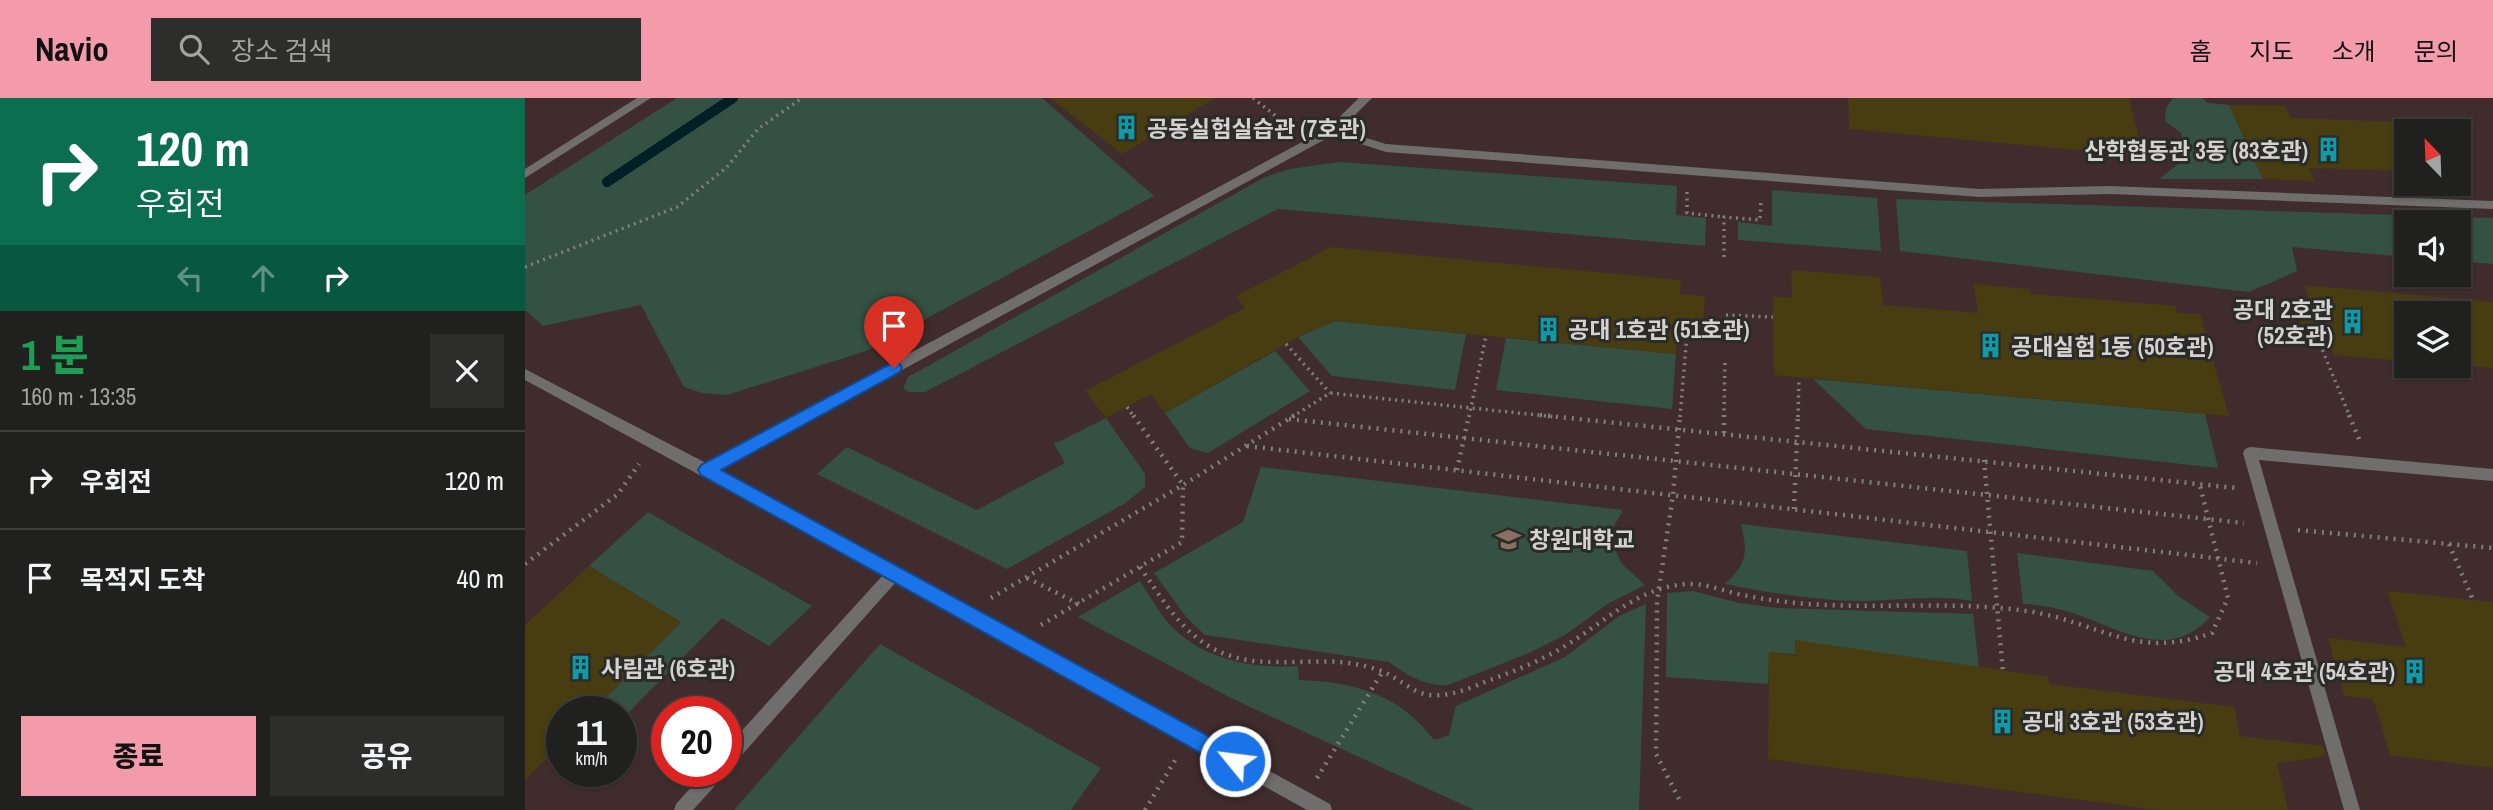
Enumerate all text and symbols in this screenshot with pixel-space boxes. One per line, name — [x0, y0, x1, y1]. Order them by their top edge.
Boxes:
search box — [151, 18, 641, 81]
text: Navio — [35, 27, 109, 71]
icon: search — [175, 30, 213, 68]
text: 장소 검색 — [231, 33, 332, 68]
text: 홈 — [2189, 35, 2211, 67]
text: 지도 — [2249, 35, 2294, 67]
text: 소개 — [2332, 35, 2376, 67]
text: 문의 — [2414, 35, 2458, 67]
place label: 공동실험실습관 (7호관) — [1147, 113, 1366, 144]
building icon: 공동실험실습관 (7호관) — [1113, 114, 1141, 142]
text: 120 m — [136, 115, 250, 181]
north arrow — [2394, 119, 2471, 196]
map controls — [2394, 119, 2471, 378]
icon: right — [21, 126, 112, 217]
place label: 산학협동관 3동 (83호관) — [2084, 135, 2308, 166]
building icon: 산학협동관 3동 (83호관) — [2314, 136, 2342, 164]
text: 우회전 — [136, 182, 224, 225]
button: sound — [2394, 210, 2471, 287]
icon: left — [171, 259, 209, 297]
icon: ahead — [244, 259, 282, 297]
icon: right — [317, 259, 355, 297]
place label: 공대 2호관 (52호관) — [2233, 294, 2333, 351]
pin — [864, 296, 924, 368]
button: layers — [2394, 301, 2471, 378]
icon: arrive — [875, 307, 913, 345]
building icon: 공대 2호관 (52호관) — [2339, 308, 2367, 336]
place label: 공대 1호관 (51호관) — [1568, 314, 1749, 345]
building icon: 공대 1호관 (51호관) — [1534, 315, 1562, 343]
text: 1 분 — [21, 327, 88, 383]
place label: 공대실험 1동 (50호관) — [2011, 331, 2214, 362]
building icon: 공대실험 1동 (50호관) — [1977, 332, 2005, 360]
button: close — [430, 334, 504, 408]
text: 160 m · 13:35 — [21, 381, 136, 412]
icon: right — [21, 461, 59, 499]
text: 120 m — [445, 463, 504, 498]
text: 우회전 — [80, 464, 152, 499]
place label: 창원대학교 — [1529, 524, 1635, 555]
school or university icon: 창원대학교 — [1495, 525, 1523, 553]
icon: arrive — [21, 559, 59, 597]
text: 40 m — [457, 561, 504, 596]
text: 목적지 도착 — [80, 562, 206, 597]
place label: 사림관 (6호관) — [601, 653, 735, 684]
building icon: 사림관 (6호관) — [567, 654, 595, 682]
place label: 공대 4호관 (54호관) — [2214, 656, 2395, 687]
building icon: 공대 4호관 (54호관) — [2401, 657, 2429, 685]
speed limit sign: 20 — [651, 696, 742, 787]
place label: 공대 3호관 (53호관) — [2022, 706, 2203, 737]
building icon: 공대 3호관 (53호관) — [1988, 707, 2016, 735]
text: 11 — [576, 709, 607, 756]
button: 종료 — [21, 716, 256, 796]
button: 공유 — [270, 716, 504, 796]
position arrow — [1198, 724, 1272, 798]
text: km/h — [576, 746, 608, 771]

